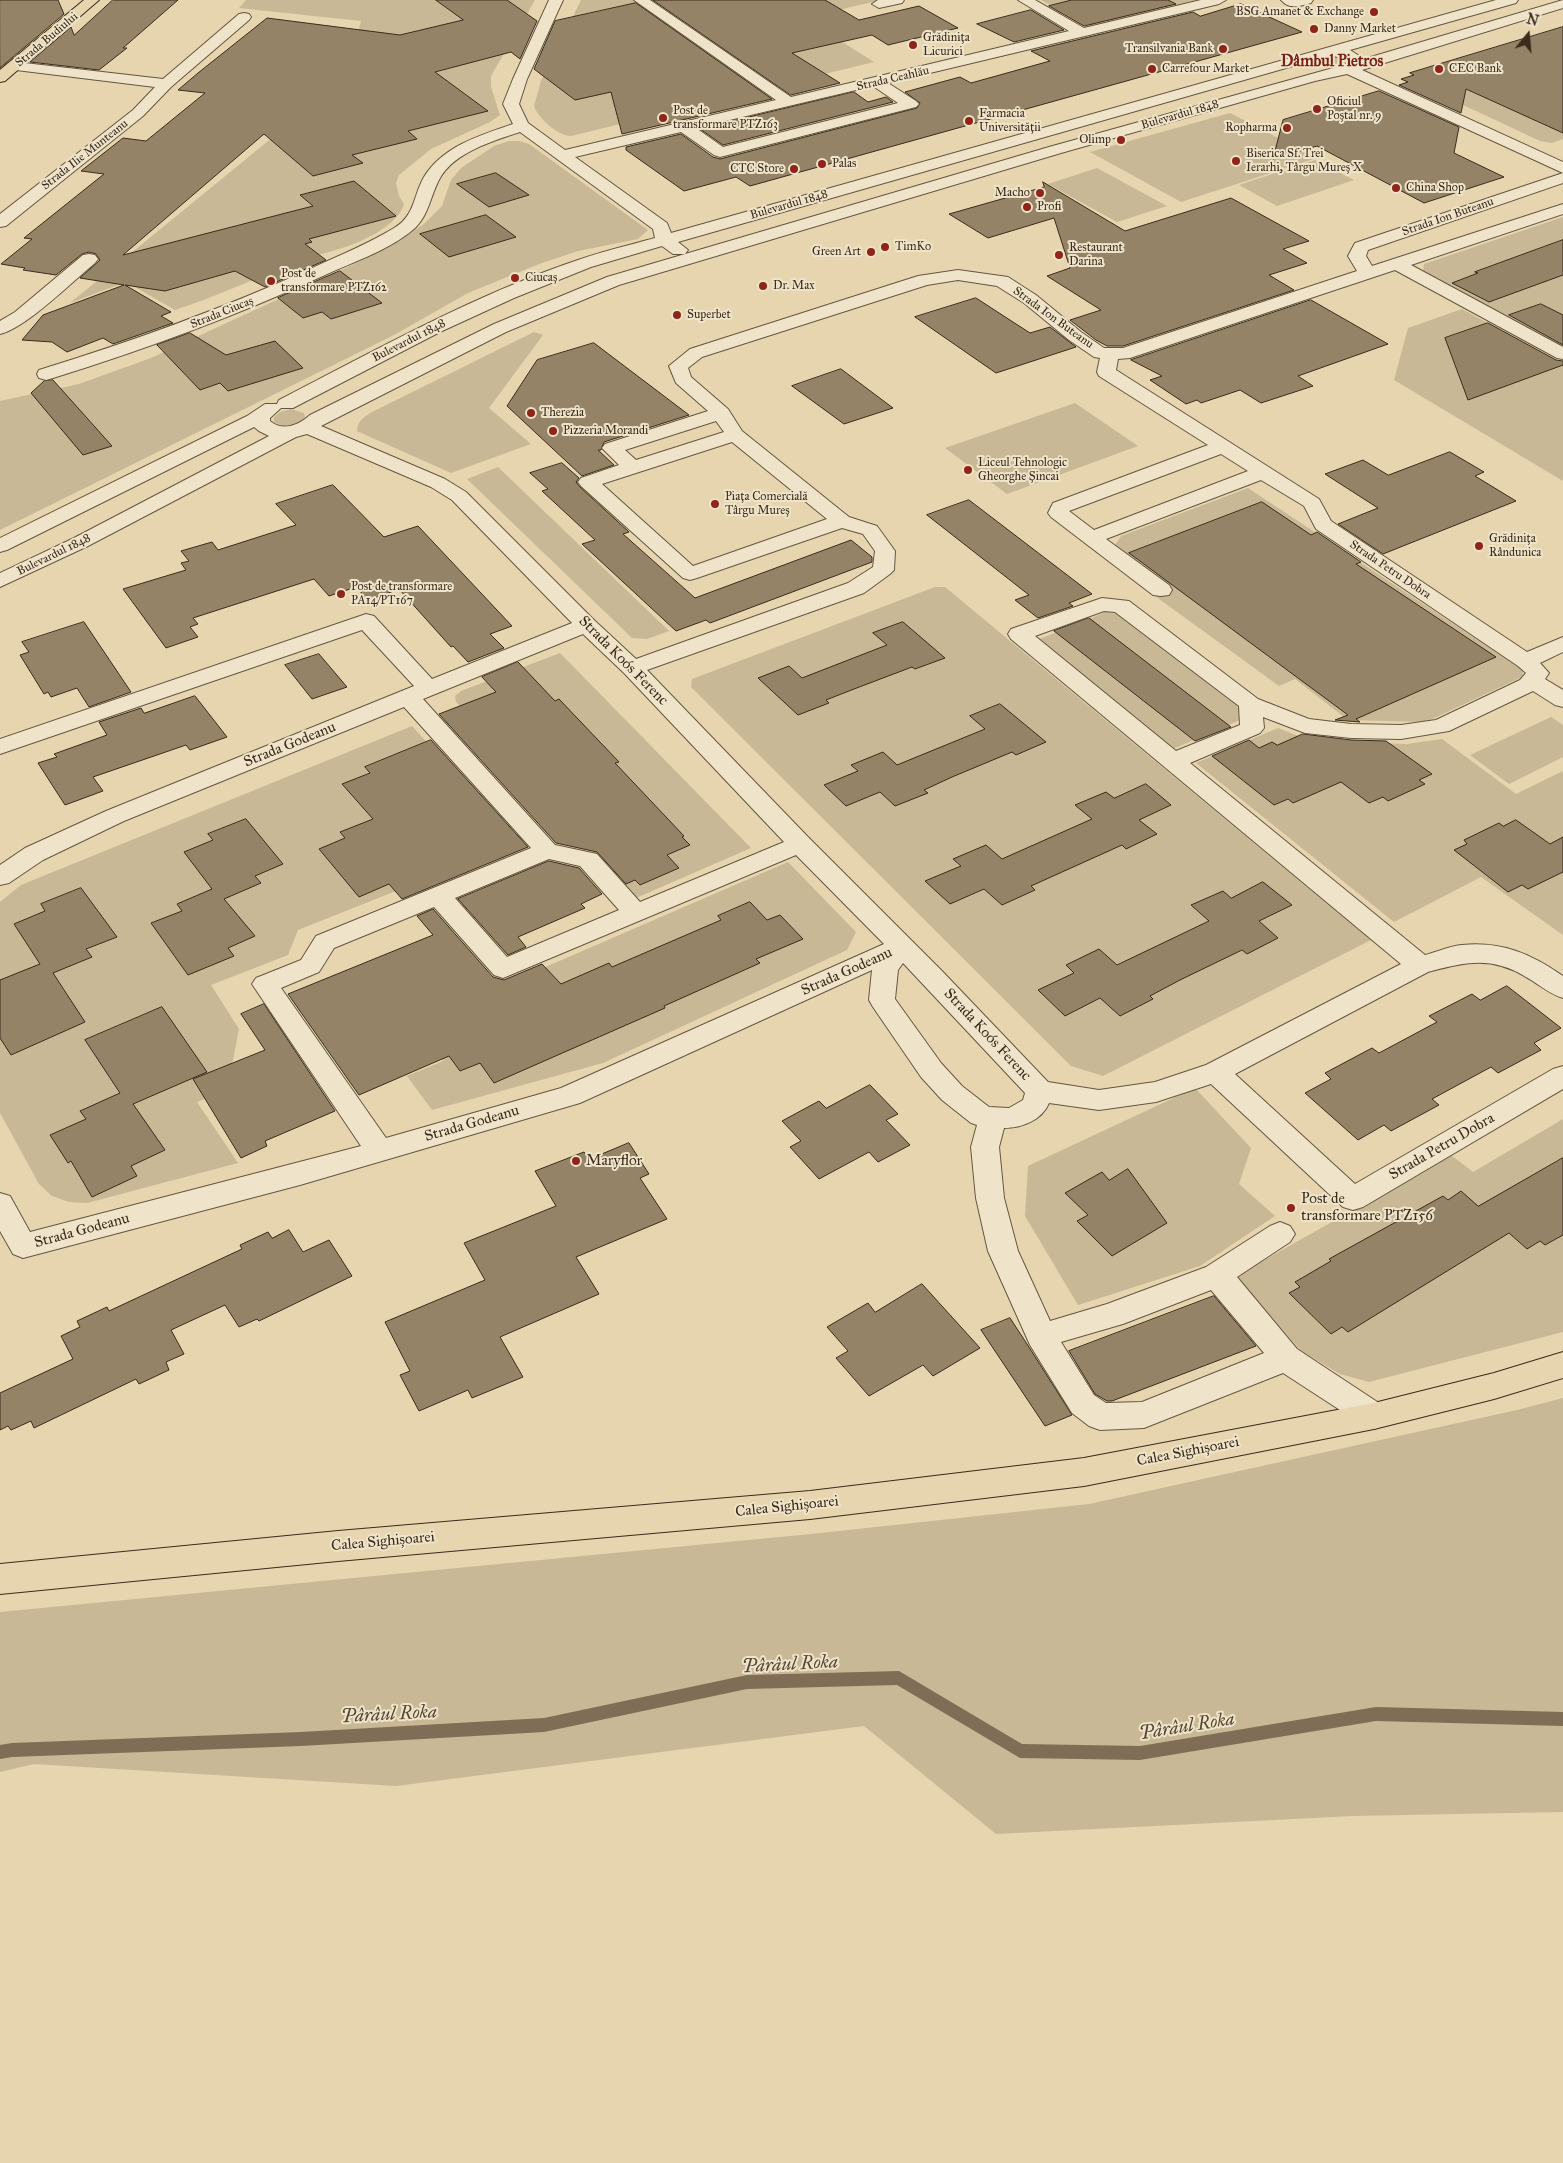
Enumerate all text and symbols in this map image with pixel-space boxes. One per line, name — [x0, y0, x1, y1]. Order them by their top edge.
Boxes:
place label: BSG Amanet & Exchange — [1236, 5, 1364, 19]
marker: BSG Amanet & Exchange — [1368, 6, 1380, 18]
street label: Strada Budiului — [13, 10, 81, 70]
north arrow — [1503, 10, 1553, 60]
text: N — [1524, 10, 1541, 30]
place label: Danny Market — [1324, 22, 1396, 36]
marker: Danny Market — [1308, 23, 1320, 35]
place label: Grădinița Licurici — [923, 31, 970, 59]
marker: Grădinița Licurici — [907, 39, 919, 51]
place label: Transilvania Bank — [1125, 42, 1213, 56]
marker: Transilvania Bank — [1217, 43, 1229, 55]
district label: Dâmbul Pietros — [1281, 52, 1383, 72]
place label: Carrefour Market — [1162, 62, 1249, 76]
place label: CEC Bank — [1449, 62, 1502, 76]
marker: Carrefour Market — [1146, 63, 1158, 75]
marker: CEC Bank — [1433, 63, 1445, 75]
street label: Strada Ceahlău — [855, 64, 931, 94]
place label: Oficiul Poștal nr. 9 — [1327, 95, 1381, 123]
street label: Bulevardul 1848 — [1139, 97, 1221, 133]
marker: Oficiul Poștal nr. 9 — [1311, 103, 1323, 115]
place label: Post de transformare PTZ163 — [673, 104, 778, 132]
place label: Farmacia Universității — [979, 107, 1041, 135]
marker: Post de transformare PTZ163 — [657, 112, 669, 124]
marker: Farmacia Universității — [963, 115, 975, 127]
street label: Strada Ilie Munteanu — [39, 117, 131, 193]
place label: Ropharma — [1225, 121, 1277, 135]
marker: Ropharma — [1281, 122, 1293, 134]
place label: Olimp — [1079, 133, 1111, 147]
marker: Olimp — [1115, 134, 1127, 146]
place label: Biserica Sf. Trei Ierarhi, Târgu Mureș X — [1246, 147, 1362, 175]
marker: Biserica Sf. Trei Ierarhi, Târgu Mureș X — [1230, 155, 1242, 167]
place label: Palas — [832, 157, 856, 171]
marker: Palas — [816, 158, 828, 170]
place label: CTC Store — [730, 162, 784, 176]
marker: CTC Store — [788, 163, 800, 175]
place label: China Shop — [1406, 181, 1464, 195]
marker: China Shop — [1390, 182, 1402, 194]
place label: Macho — [995, 186, 1030, 200]
street label: Bulevardul 1848 — [748, 187, 830, 223]
marker: Macho — [1034, 187, 1046, 199]
street label: Strada Ion Buteanu — [1400, 195, 1496, 239]
place label: Profi — [1037, 200, 1061, 214]
marker: Profi — [1021, 201, 1033, 213]
place label: TimKo — [895, 240, 931, 254]
marker: TimKo — [879, 241, 891, 253]
place label: Restaurant Darina — [1069, 241, 1123, 269]
place label: Green Art — [812, 245, 861, 259]
marker: Green Art — [865, 246, 877, 258]
marker: Restaurant Darina — [1053, 249, 1065, 261]
place label: Post de transformare PTZ162 — [281, 267, 387, 295]
place label: Ciucaș — [525, 271, 557, 285]
marker: Ciucaș — [509, 272, 521, 284]
marker: Post de transformare PTZ162 — [265, 275, 277, 287]
place label: Dr. Max — [773, 279, 815, 293]
marker: Dr. Max — [757, 280, 769, 292]
street label: Strada Ion Buteanu — [1010, 284, 1096, 352]
street label: Strada Ciucaș — [188, 294, 256, 332]
place label: Superbet — [687, 308, 731, 322]
marker: Superbet — [671, 309, 683, 321]
street label: Bulevardul 1848 — [370, 316, 448, 366]
place label: Therezia — [541, 406, 584, 420]
marker: Therezia — [525, 407, 537, 419]
place label: Pizzeria Morandi — [563, 424, 648, 438]
marker: Pizzeria Morandi — [547, 425, 559, 437]
place label: Liceul Tehnologic Gheorghe Șincai — [978, 456, 1067, 484]
marker: Liceul Tehnologic Gheorghe Șincai — [962, 464, 974, 476]
place label: Piața Comercială Târgu Mureș — [725, 490, 808, 518]
marker: Piața Comercială Târgu Mureș — [709, 498, 721, 510]
street label: Bulevardul 1848 — [15, 531, 93, 579]
place label: Grădinița Rândunica — [1489, 532, 1541, 560]
street label: Strada Petru Dobra — [1347, 538, 1433, 602]
marker: Grădinița Rândunica — [1473, 540, 1485, 552]
place label: Post de transformare PA14/PT167 — [351, 580, 452, 608]
marker: Post de transformare PA14/PT167 — [335, 588, 347, 600]
street label: Strada Koós Ferenc — [574, 612, 672, 710]
street label: Strada Godeanu — [241, 718, 339, 772]
street label: Strada Godeanu — [799, 944, 895, 1000]
street label: Strada Koós Ferenc — [940, 985, 1034, 1085]
street label: Strada Godeanu — [423, 1102, 521, 1146]
street label: Strada Petru Dobra — [1386, 1110, 1498, 1184]
place label: Maryflor — [586, 1152, 642, 1170]
marker: Maryflor — [570, 1155, 582, 1167]
place label: Post de transformare PTZ156 — [1301, 1190, 1433, 1225]
marker: Post de transformare PTZ156 — [1285, 1202, 1297, 1214]
street label: Strada Godeanu — [32, 1210, 132, 1252]
street label: Calea Sighișoarei — [1135, 1433, 1241, 1471]
street label: Calea Sighișoarei — [734, 1493, 840, 1521]
street label: Calea Sighișoarei — [330, 1529, 436, 1555]
water label: Pârâul Roka — [741, 1651, 839, 1679]
water label: Pârâul Roka — [340, 1701, 438, 1729]
water label: Pârâul Roka — [1138, 1708, 1236, 1746]

